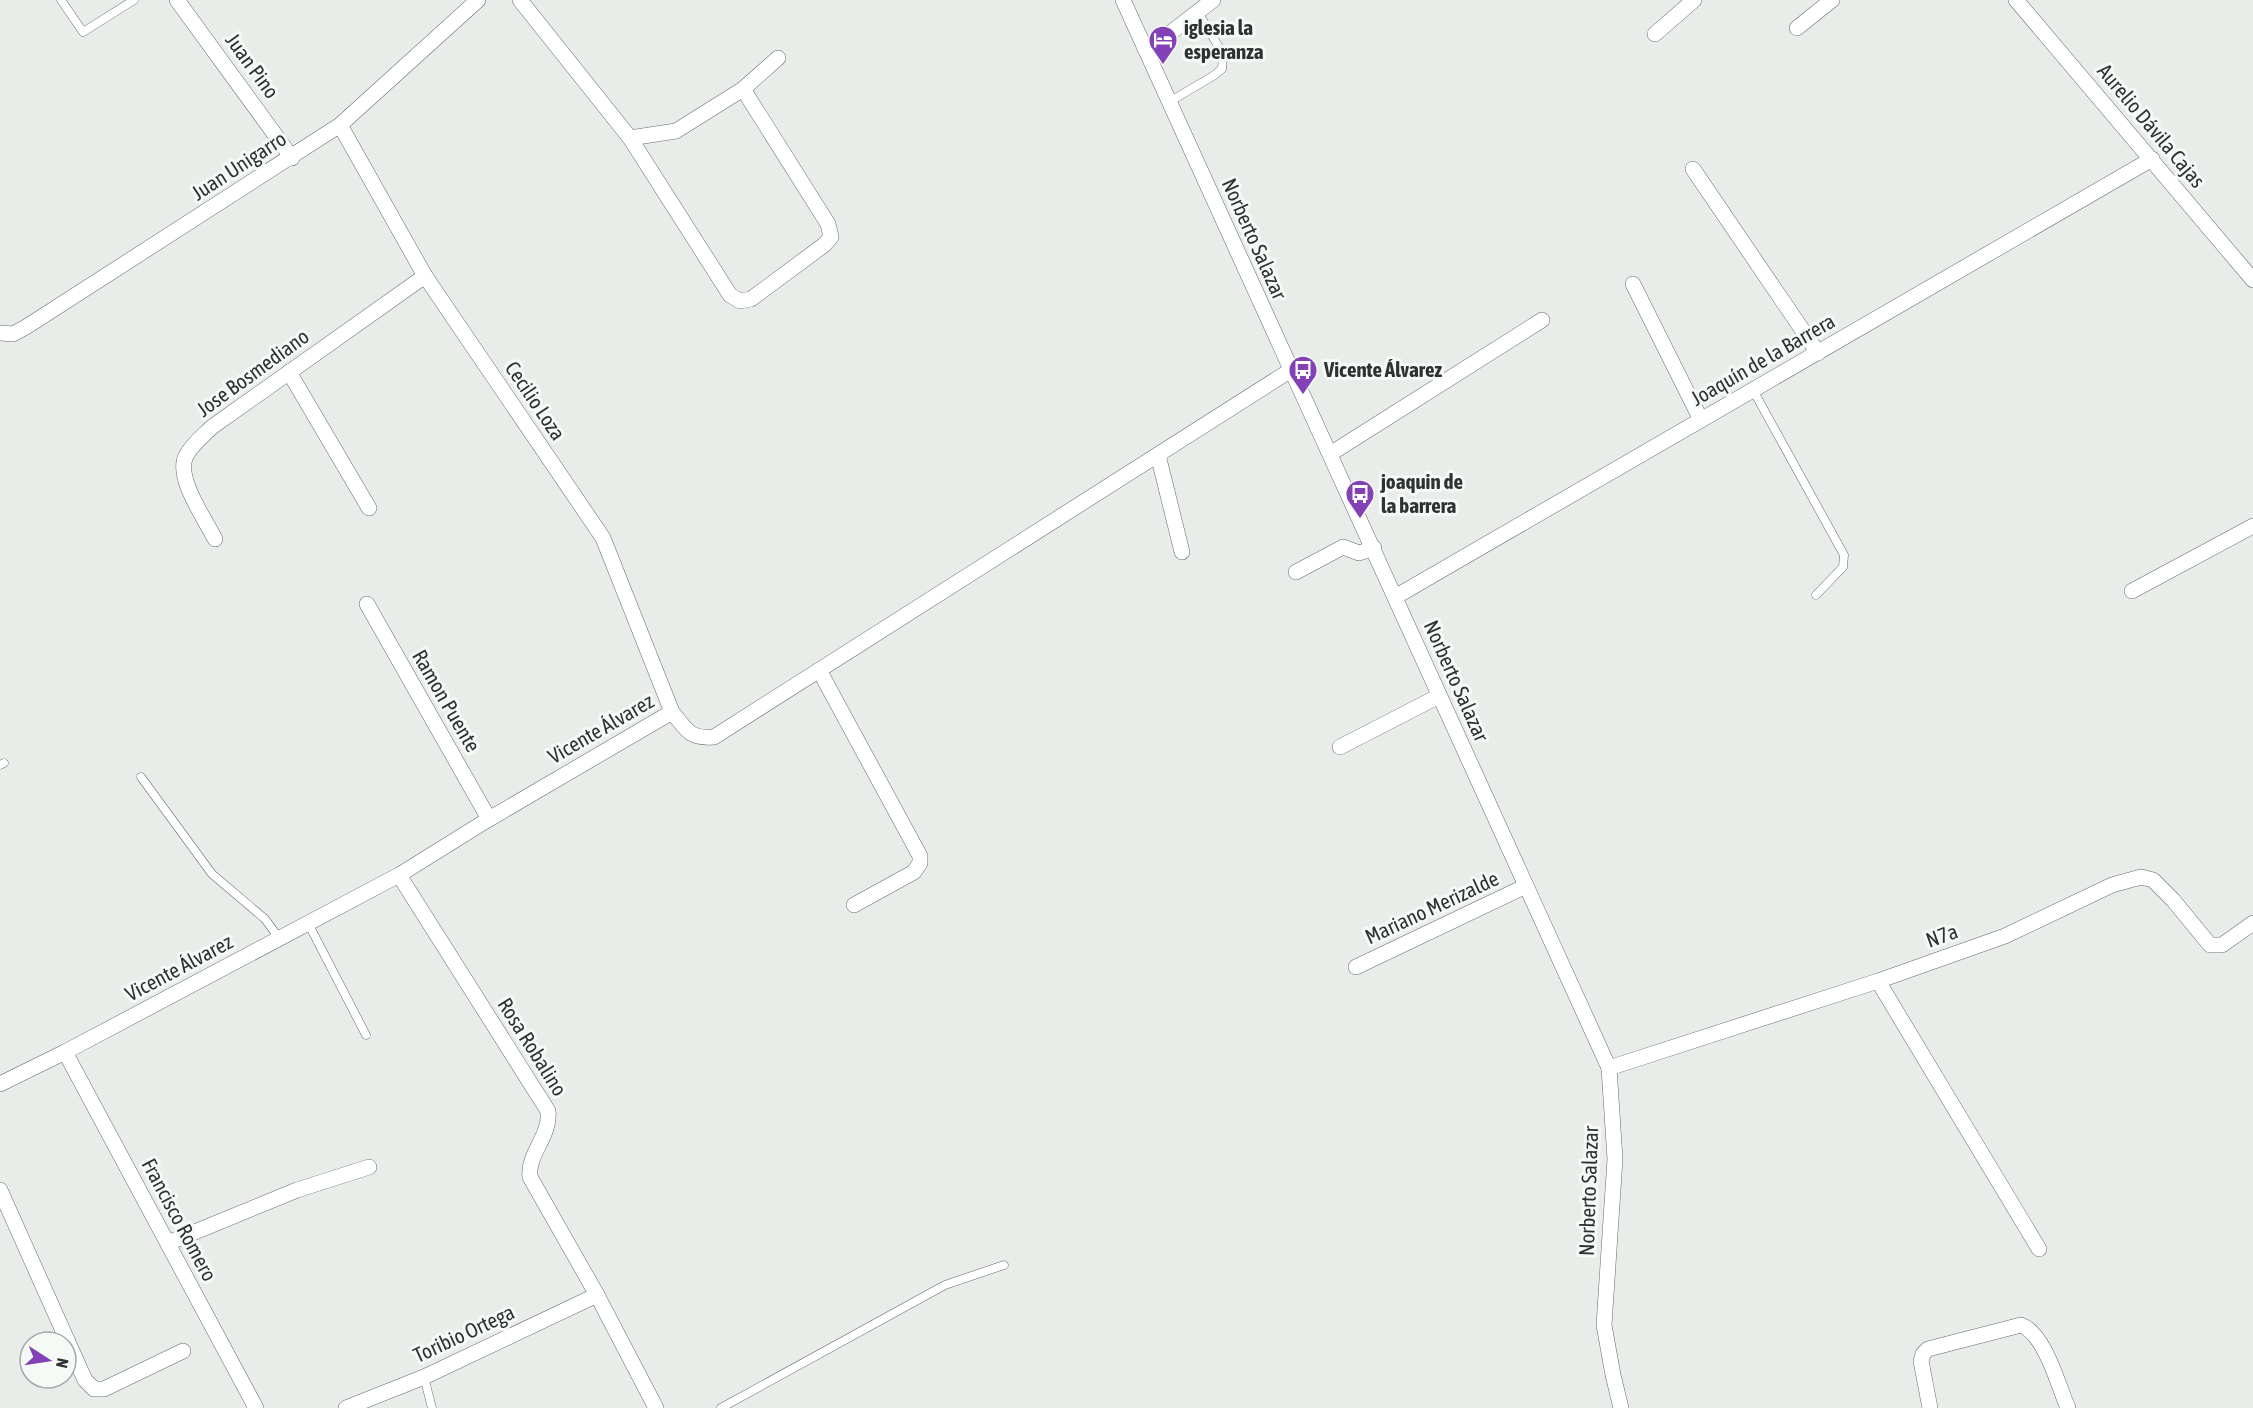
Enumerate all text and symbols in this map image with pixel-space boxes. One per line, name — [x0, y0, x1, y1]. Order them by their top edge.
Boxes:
place label: iglesia la esperanza — [1184, 15, 1264, 63]
hotel icon: iglesia la esperanza — [1147, 24, 1179, 66]
street label: Juan Pino — [221, 28, 284, 103]
street label: Aurelio Dávila Cajas — [2093, 59, 2210, 192]
street label: Juan Unigarro — [187, 126, 290, 205]
street label: Norberto Salazar — [1218, 174, 1293, 304]
street label: Joaquín de la Barrera — [1686, 308, 1839, 410]
street label: Jose Bosmediano — [192, 323, 313, 421]
bus stop icon: Vicente Álvarez — [1287, 354, 1319, 396]
street label: Cecilio Loza — [501, 357, 571, 444]
place label: Vicente Álvarez — [1323, 357, 1442, 381]
place label: joaquin de la barrera — [1380, 469, 1463, 517]
bus stop icon: joaquin de la barrera — [1344, 478, 1376, 520]
street label: Norberto Salazar — [1420, 616, 1495, 746]
street label: Ramon Puente — [408, 645, 486, 756]
street label: Vicente Álvarez — [543, 688, 658, 768]
street label: Mariano Merizalde — [1361, 866, 1502, 948]
street label: N7a — [1923, 918, 1961, 952]
street label: Vicente Álvarez — [121, 929, 237, 1005]
street label: Rosa Robalino — [493, 993, 572, 1100]
street label: Norberto Salazar — [1574, 1125, 1602, 1256]
street label: Francisco Romero — [138, 1154, 222, 1285]
street label: Toribio Ortega — [409, 1299, 518, 1367]
north arrow — [18, 1330, 78, 1390]
text: N — [53, 1357, 72, 1370]

